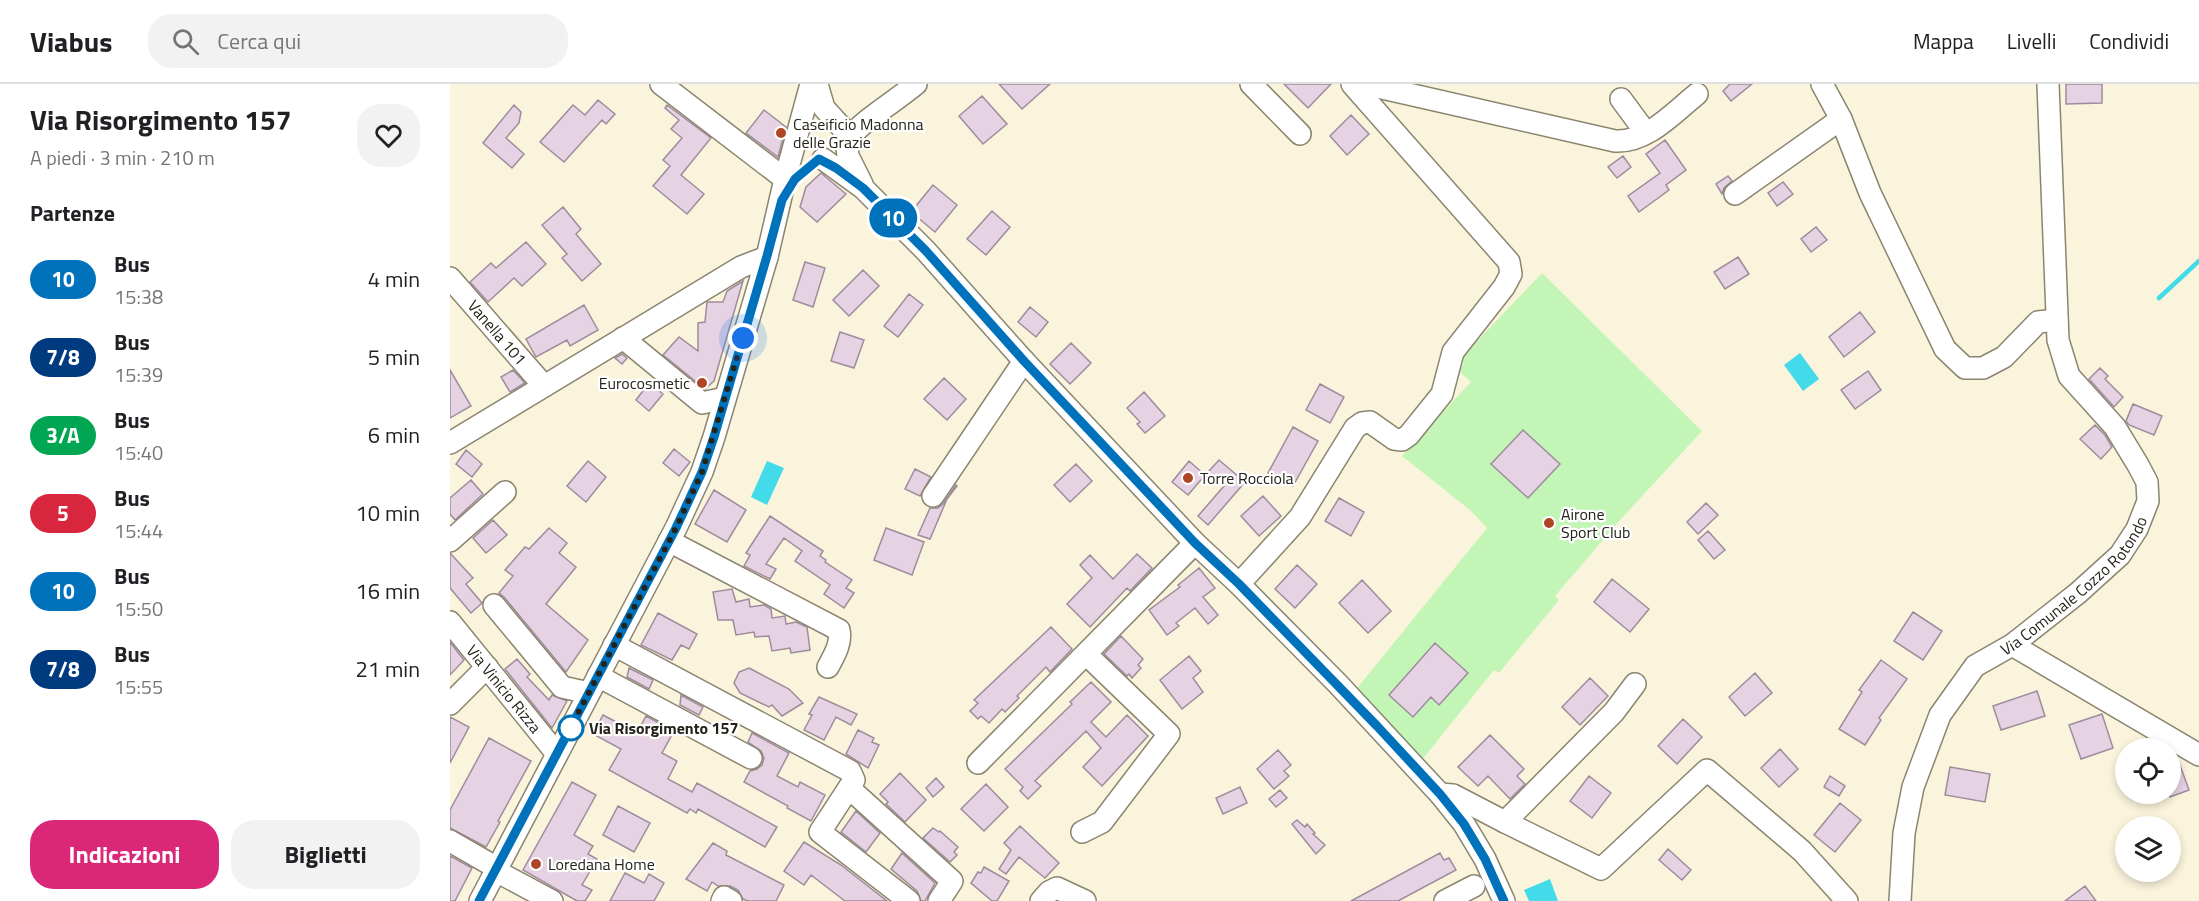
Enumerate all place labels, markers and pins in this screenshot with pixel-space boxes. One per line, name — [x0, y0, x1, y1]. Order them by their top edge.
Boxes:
place label: Caseificio Madonna delle Grazie — [793, 112, 924, 154]
marker: Caseificio Madonna delle Grazie — [774, 126, 788, 140]
place label: Eurocosmetic — [599, 371, 690, 395]
marker: Eurocosmetic — [695, 376, 709, 390]
place label: Torre Rocciola — [1200, 466, 1294, 490]
marker: Torre Rocciola — [1181, 471, 1195, 485]
place label: Airone Sport Club — [1561, 502, 1631, 544]
marker: Airone Sport Club — [1542, 516, 1556, 530]
marker: Via Risorgimento 157 — [558, 715, 584, 741]
place label: Via Risorgimento 157 — [589, 716, 738, 740]
place label: Loredana Home — [548, 852, 655, 876]
marker: Loredana Home — [529, 857, 543, 871]

